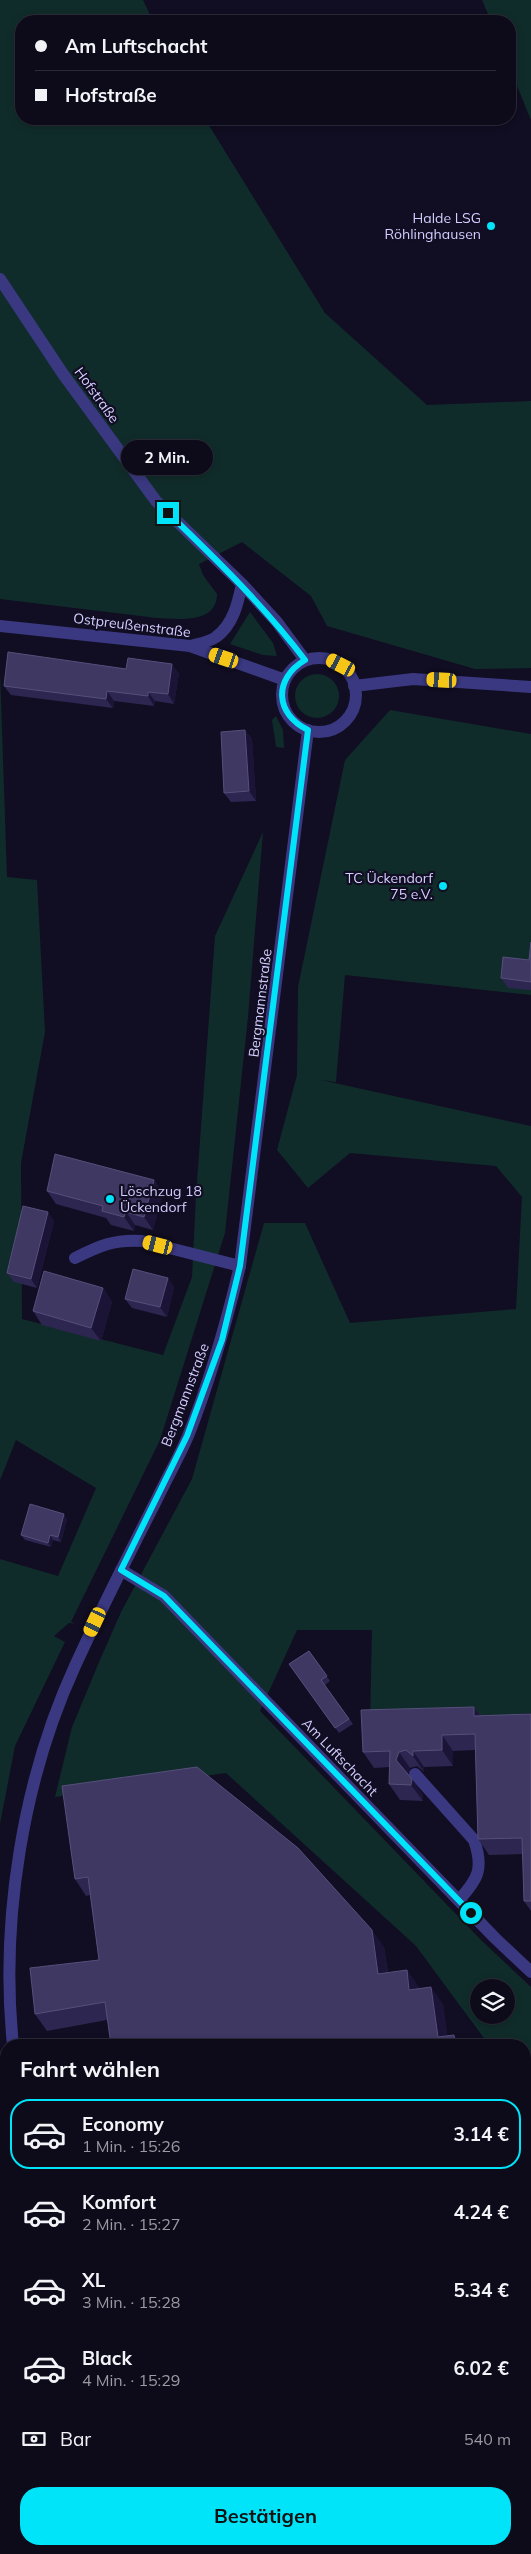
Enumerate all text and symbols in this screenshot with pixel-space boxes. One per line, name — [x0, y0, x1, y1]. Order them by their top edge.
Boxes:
text: Am Luftschacht — [65, 34, 208, 58]
text: Hofstraße — [65, 83, 157, 107]
place label: Halde LSG Röhlinghausen — [385, 209, 481, 243]
marker: Halde LSG Röhlinghausen — [485, 220, 497, 232]
street label: Hofstraße — [71, 363, 123, 427]
callout: 2 Min. — [122, 440, 214, 476]
text: 2 Min. — [144, 447, 190, 467]
route end — [157, 502, 179, 524]
street label: Ostpreußenstraße — [72, 609, 192, 641]
car — [207, 646, 240, 670]
car — [324, 652, 357, 678]
car — [426, 672, 457, 688]
place label: TC Ückendorf 75 e.V. — [345, 869, 433, 903]
marker: TC Ückendorf 75 e.V. — [437, 880, 449, 892]
street label: Bergmannstraße — [244, 948, 276, 1058]
place label: Löschzug 18 Ückendorf — [120, 1182, 202, 1216]
marker: Löschzug 18 Ückendorf — [104, 1193, 116, 1205]
car — [141, 1234, 174, 1256]
street label: Bergmannstraße — [157, 1341, 213, 1449]
car — [81, 1605, 108, 1639]
street label: Am Luftschacht — [298, 1714, 382, 1800]
route start — [460, 1902, 482, 1924]
map controls — [470, 1979, 515, 2024]
button: layers — [470, 1979, 515, 2024]
text: Fahrt wählen — [20, 2055, 160, 2083]
icon: car — [22, 2112, 67, 2157]
text: Economy — [82, 2112, 164, 2136]
text: 3.14 € — [453, 2122, 509, 2146]
text: 1 Min. · 15:26 — [82, 2136, 180, 2156]
icon: car — [22, 2190, 67, 2235]
text: Komfort — [82, 2190, 156, 2214]
text: 4.24 € — [453, 2200, 509, 2224]
text: 2 Min. · 15:27 — [82, 2214, 180, 2234]
icon: car — [22, 2268, 67, 2313]
text: XL — [82, 2268, 105, 2292]
text: 5.34 € — [453, 2278, 509, 2302]
text: 3 Min. · 15:28 — [82, 2292, 180, 2312]
icon: car — [22, 2346, 67, 2391]
text: Black — [82, 2346, 132, 2370]
text: 6.02 € — [453, 2356, 509, 2380]
text: 4 Min. · 15:29 — [82, 2370, 180, 2390]
icon: cash — [20, 2425, 48, 2453]
text: Bar — [60, 2427, 91, 2451]
text: 540 m — [464, 2429, 511, 2449]
button: Bestätigen — [20, 2487, 511, 2545]

